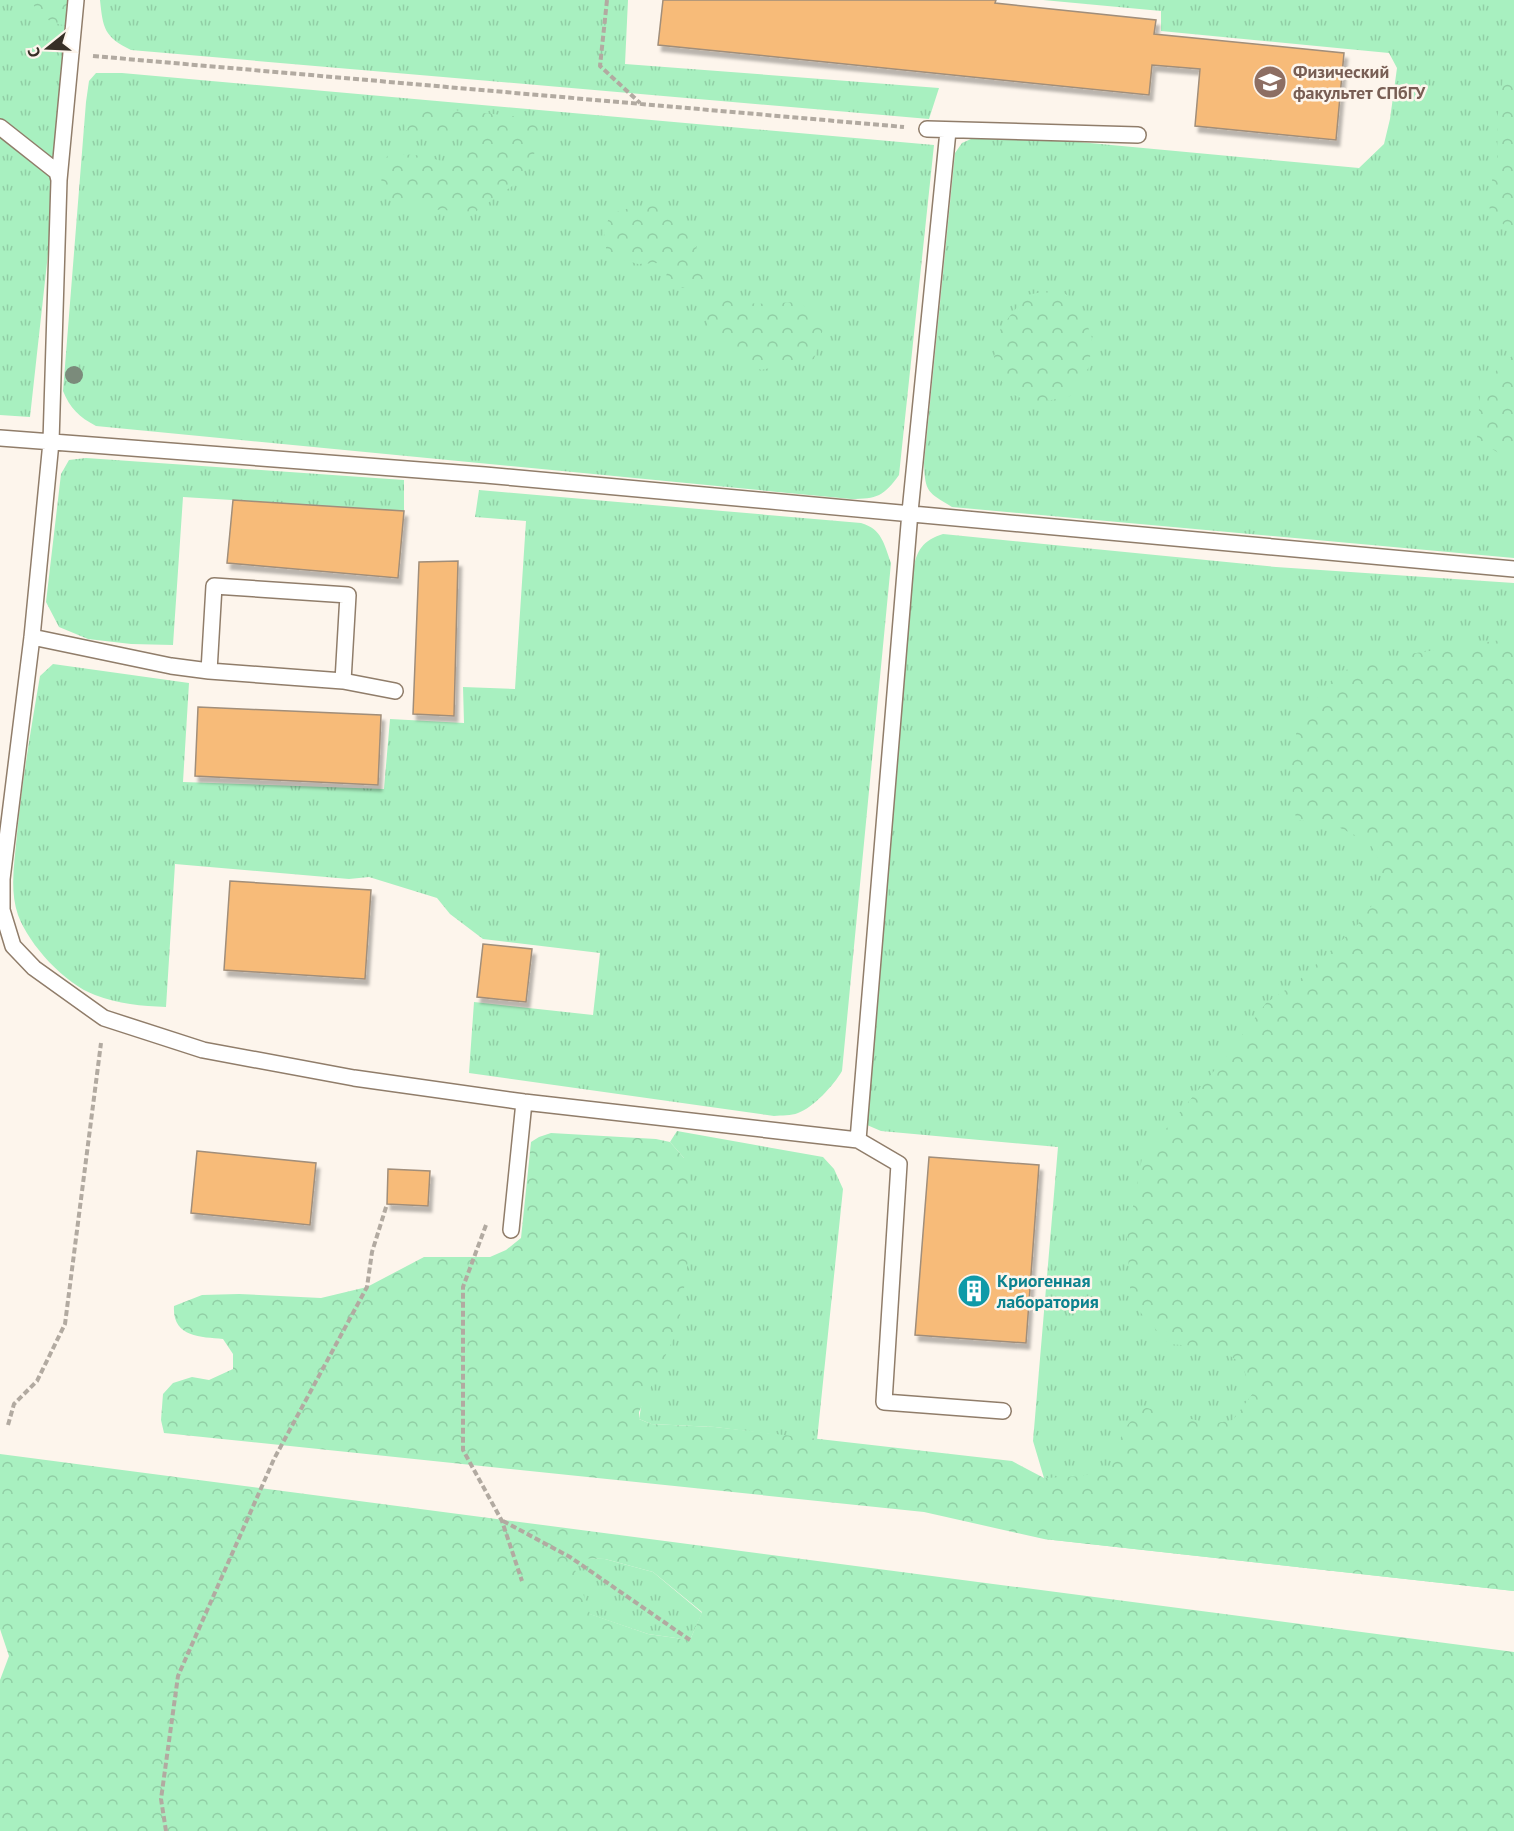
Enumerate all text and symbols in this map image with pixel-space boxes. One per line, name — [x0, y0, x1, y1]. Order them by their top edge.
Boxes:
north arrow — [18, 18, 78, 78]
text: С — [23, 45, 45, 60]
place label: Физический факультет СПбГУ — [1293, 60, 1426, 104]
school or university icon: Физический факультет СПбГУ — [1252, 64, 1288, 100]
place label: Криогенная лаборатория — [996, 1269, 1099, 1313]
building icon: Криогенная лаборатория — [956, 1273, 992, 1309]

